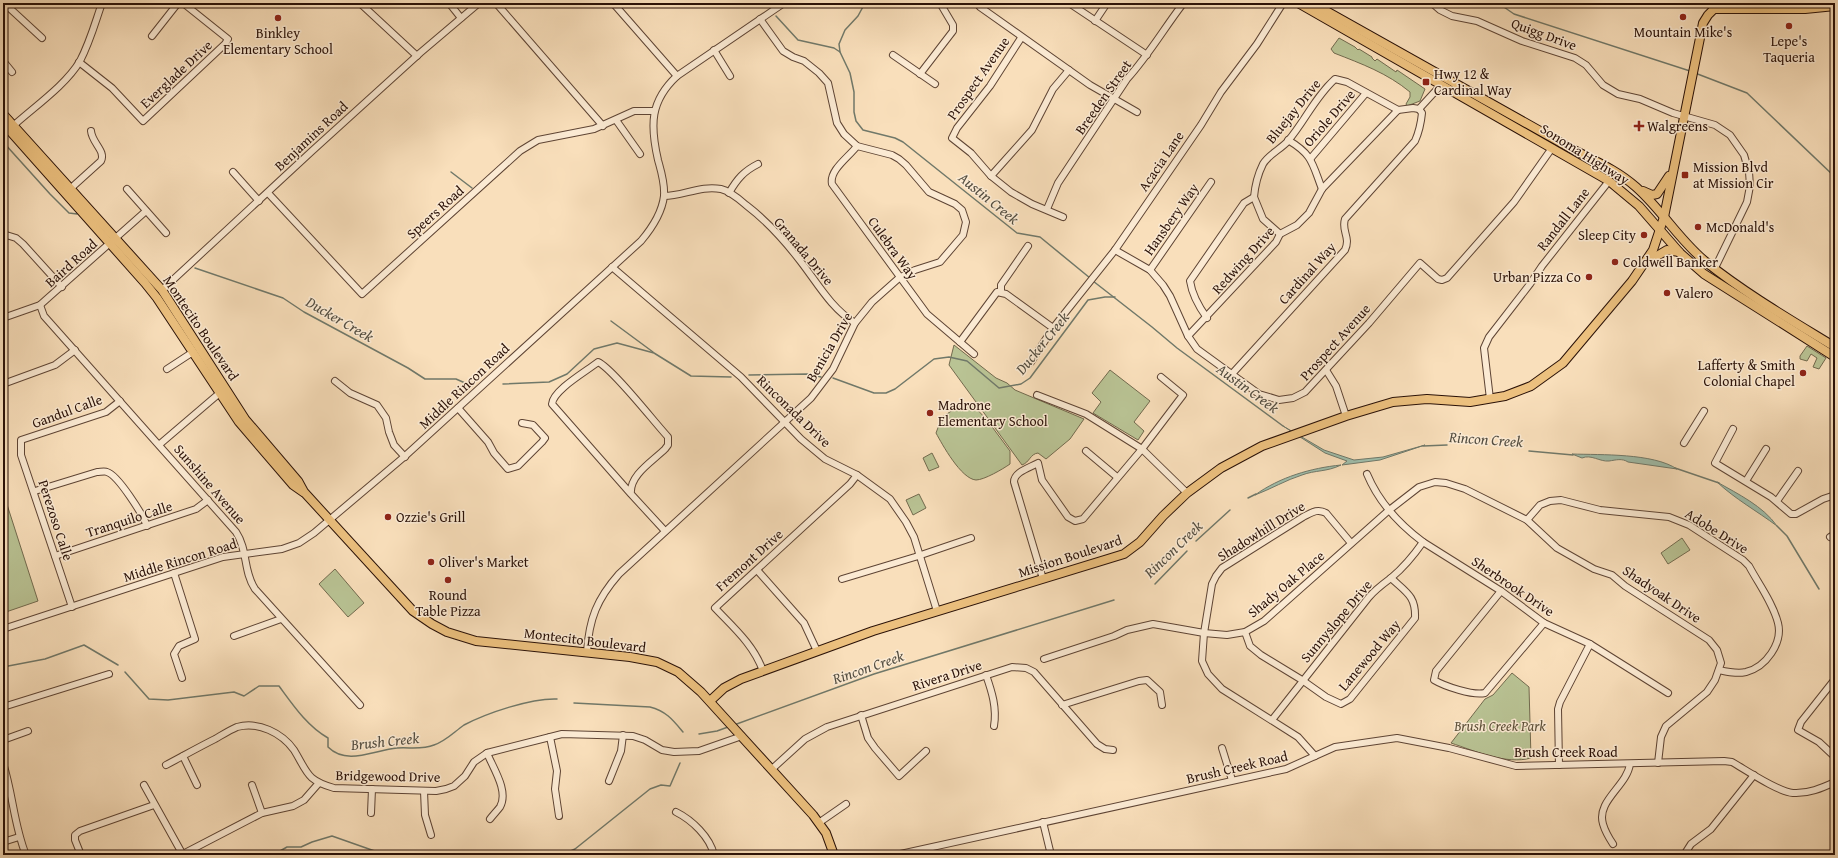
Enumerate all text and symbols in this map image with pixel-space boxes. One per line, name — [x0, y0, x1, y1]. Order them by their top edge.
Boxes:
marker: Mountain Mike's — [1678, 12, 1688, 22]
marker: Binkley Elementary School — [273, 13, 283, 23]
street label: Quigg Drive — [1508, 13, 1580, 55]
marker: Lepe's Taqueria — [1784, 21, 1794, 31]
place label: Mountain Mike's — [1634, 22, 1732, 42]
place label: Binkley Elementary School — [223, 23, 333, 59]
place label: Lepe's Taqueria — [1763, 31, 1815, 67]
street label: Prospect Avenue — [942, 32, 1014, 124]
street label: Everglade Drive — [135, 35, 217, 113]
street label: Breeden Street — [1070, 56, 1136, 138]
place label: Hwy 12 & Cardinal Way — [1434, 64, 1512, 100]
street label: Bluejay Drive — [1261, 74, 1326, 148]
marker: Hwy 12 & Cardinal Way — [1421, 77, 1431, 87]
street label: Oriole Drive — [1298, 85, 1360, 151]
street label: Benjamins Road — [270, 96, 353, 175]
place label: Walgreens — [1647, 116, 1708, 136]
street label: Sonoma Highway — [1537, 119, 1633, 189]
marker: Walgreens — [1634, 121, 1644, 131]
street label: Acacia Lane — [1133, 126, 1189, 195]
place label: Mission Blvd at Mission Cir — [1693, 157, 1774, 193]
water label: Austin Creek — [954, 166, 1024, 229]
marker: Mission Blvd at Mission Cir — [1680, 170, 1690, 180]
street label: Hansbery Way — [1139, 179, 1203, 259]
street label: Speers Road — [402, 180, 469, 243]
street label: Randall Lane — [1532, 183, 1594, 255]
street label: Granada Drive — [769, 213, 839, 290]
street label: Culebra Way — [863, 213, 923, 284]
place label: McDonald's — [1706, 217, 1774, 237]
street label: Redwing Drive — [1207, 221, 1279, 298]
marker: McDonald's — [1693, 222, 1703, 232]
place label: Sleep City — [1578, 225, 1636, 245]
marker: Sleep City — [1639, 230, 1649, 240]
street label: Baird Road — [41, 234, 102, 292]
street label: Cardinal Way — [1274, 237, 1340, 309]
place label: Coldwell Banker — [1623, 252, 1718, 272]
marker: Coldwell Banker — [1610, 257, 1620, 267]
place label: Urban Pizza Co — [1493, 267, 1581, 287]
street label: Montecito Boulevard — [158, 271, 244, 385]
marker: Urban Pizza Co — [1584, 272, 1594, 282]
place label: Valero — [1675, 283, 1713, 303]
marker: Valero — [1662, 288, 1672, 298]
water label: Ducker Creek — [301, 291, 378, 347]
street label: Prospect Avenue — [1295, 299, 1375, 385]
water label: Ducker Creek — [1010, 307, 1074, 379]
street label: Benicia Drive — [801, 308, 857, 386]
street label: Middle Rincon Road — [414, 338, 514, 433]
place label: Lafferty & Smith Colonial Chapel — [1698, 355, 1795, 391]
water label: Austin Creek — [1212, 358, 1284, 418]
marker: Lafferty & Smith Colonial Chapel — [1798, 368, 1808, 378]
street label: Rinconada Drive — [752, 370, 836, 452]
street label: Gandul Calle — [29, 389, 105, 433]
place label: Madrone Elementary School — [938, 395, 1048, 431]
marker: Madrone Elementary School — [925, 408, 935, 418]
water label: Rincon Creek — [1447, 426, 1524, 452]
street label: Sunshine Avenue — [170, 440, 251, 529]
street label: Perezoso Calle — [34, 477, 79, 563]
street label: Tranquilo Calle — [83, 496, 175, 542]
street label: Shadowhill Drive — [1213, 496, 1309, 566]
street label: Adobe Drive — [1681, 504, 1753, 559]
place label: Ozzie's Grill — [396, 507, 465, 527]
marker: Ozzie's Grill — [383, 512, 393, 522]
water label: Rincon Creek — [1138, 516, 1207, 583]
street label: Fremont Drive — [711, 524, 788, 596]
street label: Mission Boulevard — [1015, 530, 1125, 582]
street label: Middle Rincon Road — [121, 533, 240, 587]
street label: Shady Oak Place — [1243, 546, 1329, 622]
street label: Sherbrook Drive — [1468, 551, 1559, 621]
place label: Oliver's Market — [439, 552, 529, 572]
marker: Oliver's Market — [426, 557, 436, 567]
street label: Shadyoak Drive — [1619, 560, 1706, 628]
marker: Round Table Pizza — [443, 575, 453, 585]
street label: Sunnyslope Drive — [1295, 575, 1377, 667]
place label: Round Table Pizza — [415, 585, 481, 621]
street label: Lanewood Way — [1333, 615, 1405, 695]
street label: Montecito Boulevard — [523, 623, 648, 657]
water label: Rincon Creek — [829, 645, 907, 689]
street label: Rivera Drive — [910, 654, 985, 696]
park label: Brush Creek Park — [1453, 716, 1546, 736]
water label: Brush Creek — [349, 727, 420, 755]
street label: Brush Creek Road — [1514, 742, 1618, 762]
street label: Brush Creek Road — [1184, 745, 1290, 788]
street label: Bridgewood Drive — [336, 765, 441, 787]

